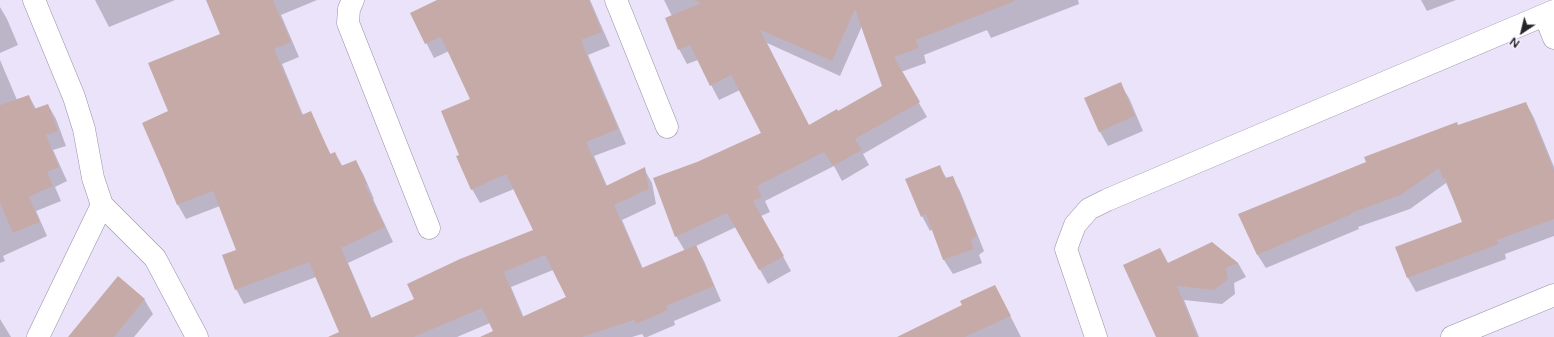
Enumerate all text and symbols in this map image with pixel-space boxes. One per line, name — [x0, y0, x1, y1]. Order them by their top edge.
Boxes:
north arrow — [1502, 12, 1542, 52]
text: N — [1507, 34, 1522, 50]

